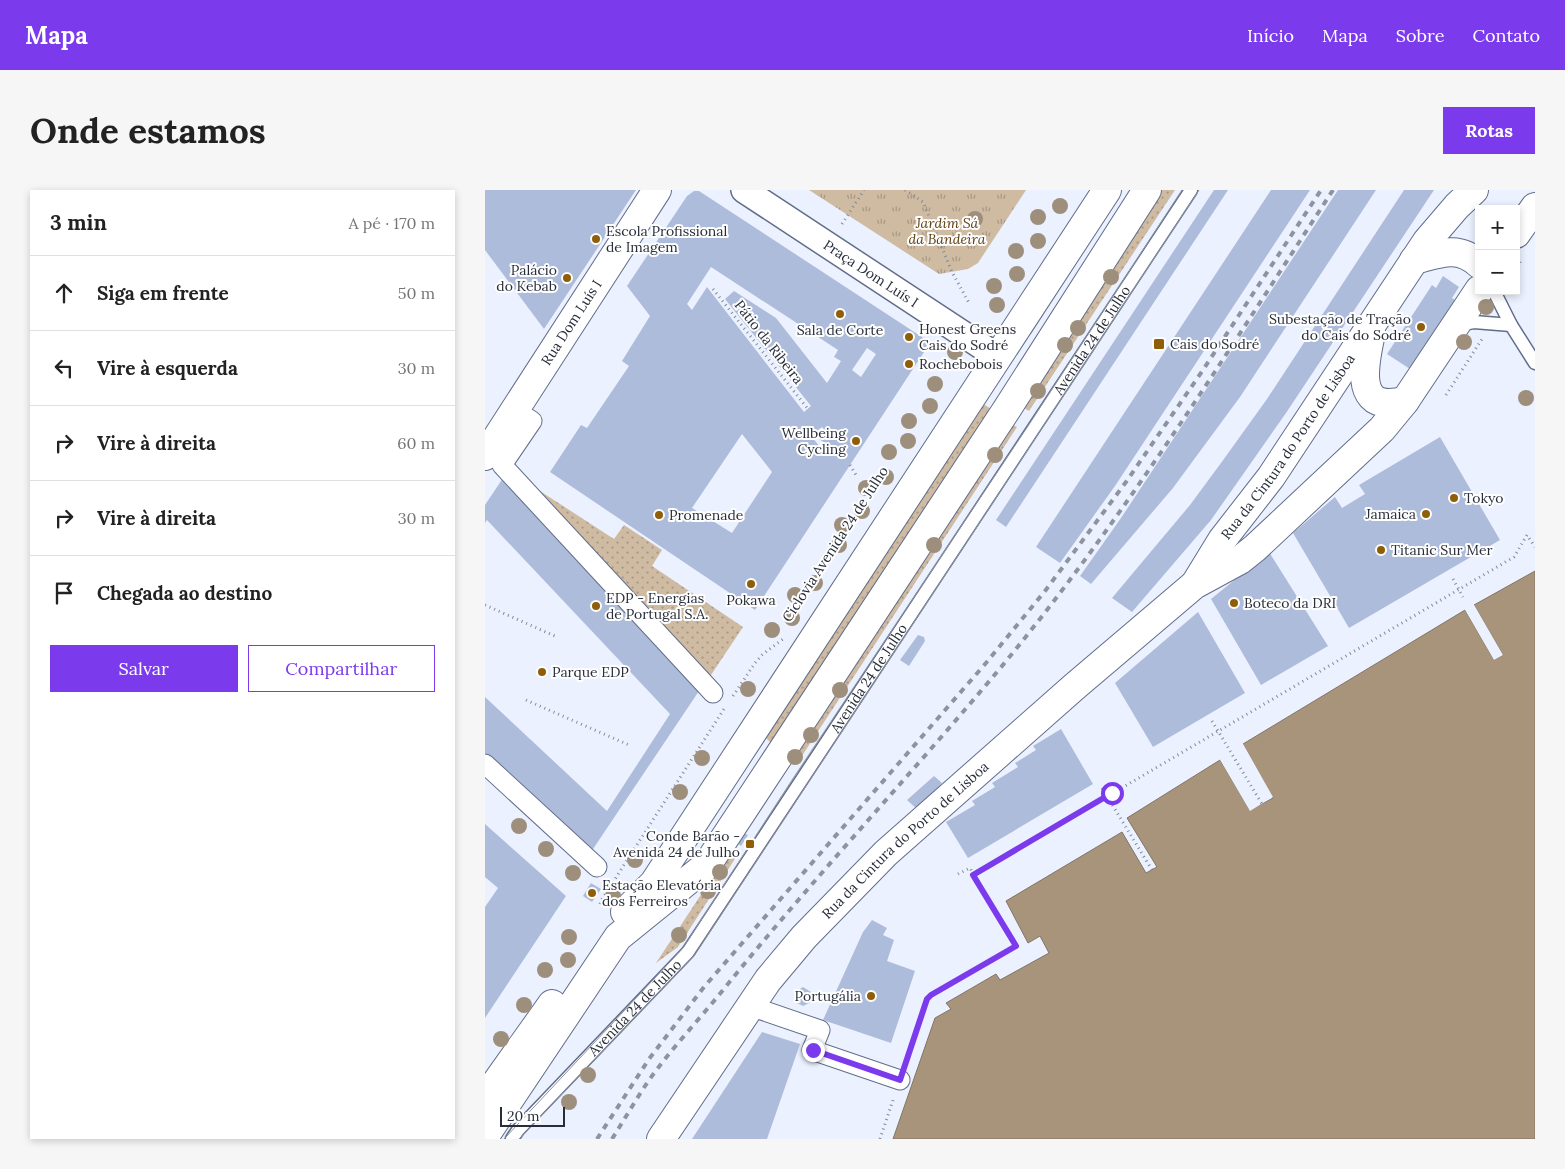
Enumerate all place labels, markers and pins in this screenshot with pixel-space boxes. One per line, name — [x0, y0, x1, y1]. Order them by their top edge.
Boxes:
place label: Escola Profissional de Imagem — [606, 222, 728, 256]
marker: Escola Profissional de Imagem — [590, 233, 602, 245]
place label: Palácio do Kebab — [496, 261, 557, 295]
marker: Palácio do Kebab — [561, 272, 573, 284]
marker: Sala de Corte — [834, 308, 846, 320]
place label: Subestação de Tração do Cais do Sodré — [1269, 310, 1411, 344]
place label: Honest Greens Cais do Sodré — [919, 320, 1016, 354]
place label: Sala de Corte — [797, 321, 884, 339]
marker: Subestação de Tração do Cais do Sodré — [1415, 321, 1427, 333]
marker: Honest Greens Cais do Sodré — [903, 331, 915, 343]
place label: Cais do Sodré — [1170, 335, 1260, 353]
marker: Cais do Sodré — [1152, 337, 1166, 351]
place label: Rochebobois — [919, 355, 1002, 373]
marker: Rochebobois — [903, 358, 915, 370]
place label: Wellbeing Cycling — [782, 424, 846, 458]
marker: Wellbeing Cycling — [850, 435, 862, 447]
place label: Tokyo — [1464, 489, 1503, 507]
marker: Tokyo — [1448, 492, 1460, 504]
place label: Jamaica — [1364, 505, 1416, 523]
place label: Promenade — [669, 506, 744, 524]
marker: Jamaica — [1420, 508, 1432, 520]
marker: Promenade — [653, 509, 665, 521]
place label: Titanic Sur Mer — [1391, 541, 1493, 559]
marker: Titanic Sur Mer — [1375, 544, 1387, 556]
marker: Pokawa — [745, 578, 757, 590]
place label: EDP - Energias de Portugal S.A. — [606, 589, 709, 623]
place label: Pokawa — [726, 591, 776, 609]
place label: Boteco da DRI — [1244, 594, 1336, 612]
marker: Boteco da DRI — [1228, 597, 1240, 609]
marker: EDP - Energias de Portugal S.A. — [590, 600, 602, 612]
place label: Parque EDP — [552, 663, 629, 681]
marker: Parque EDP — [536, 666, 548, 678]
place label: Conde Barão - Avenida 24 de Julho — [612, 827, 740, 861]
marker: Conde Barão - Avenida 24 de Julho — [744, 838, 756, 850]
place label: Estação Elevatória dos Ferreiros — [602, 876, 721, 910]
marker: Estação Elevatória dos Ferreiros — [586, 887, 598, 899]
place label: Portugália — [795, 987, 861, 1005]
marker: Portugália — [865, 990, 877, 1002]

